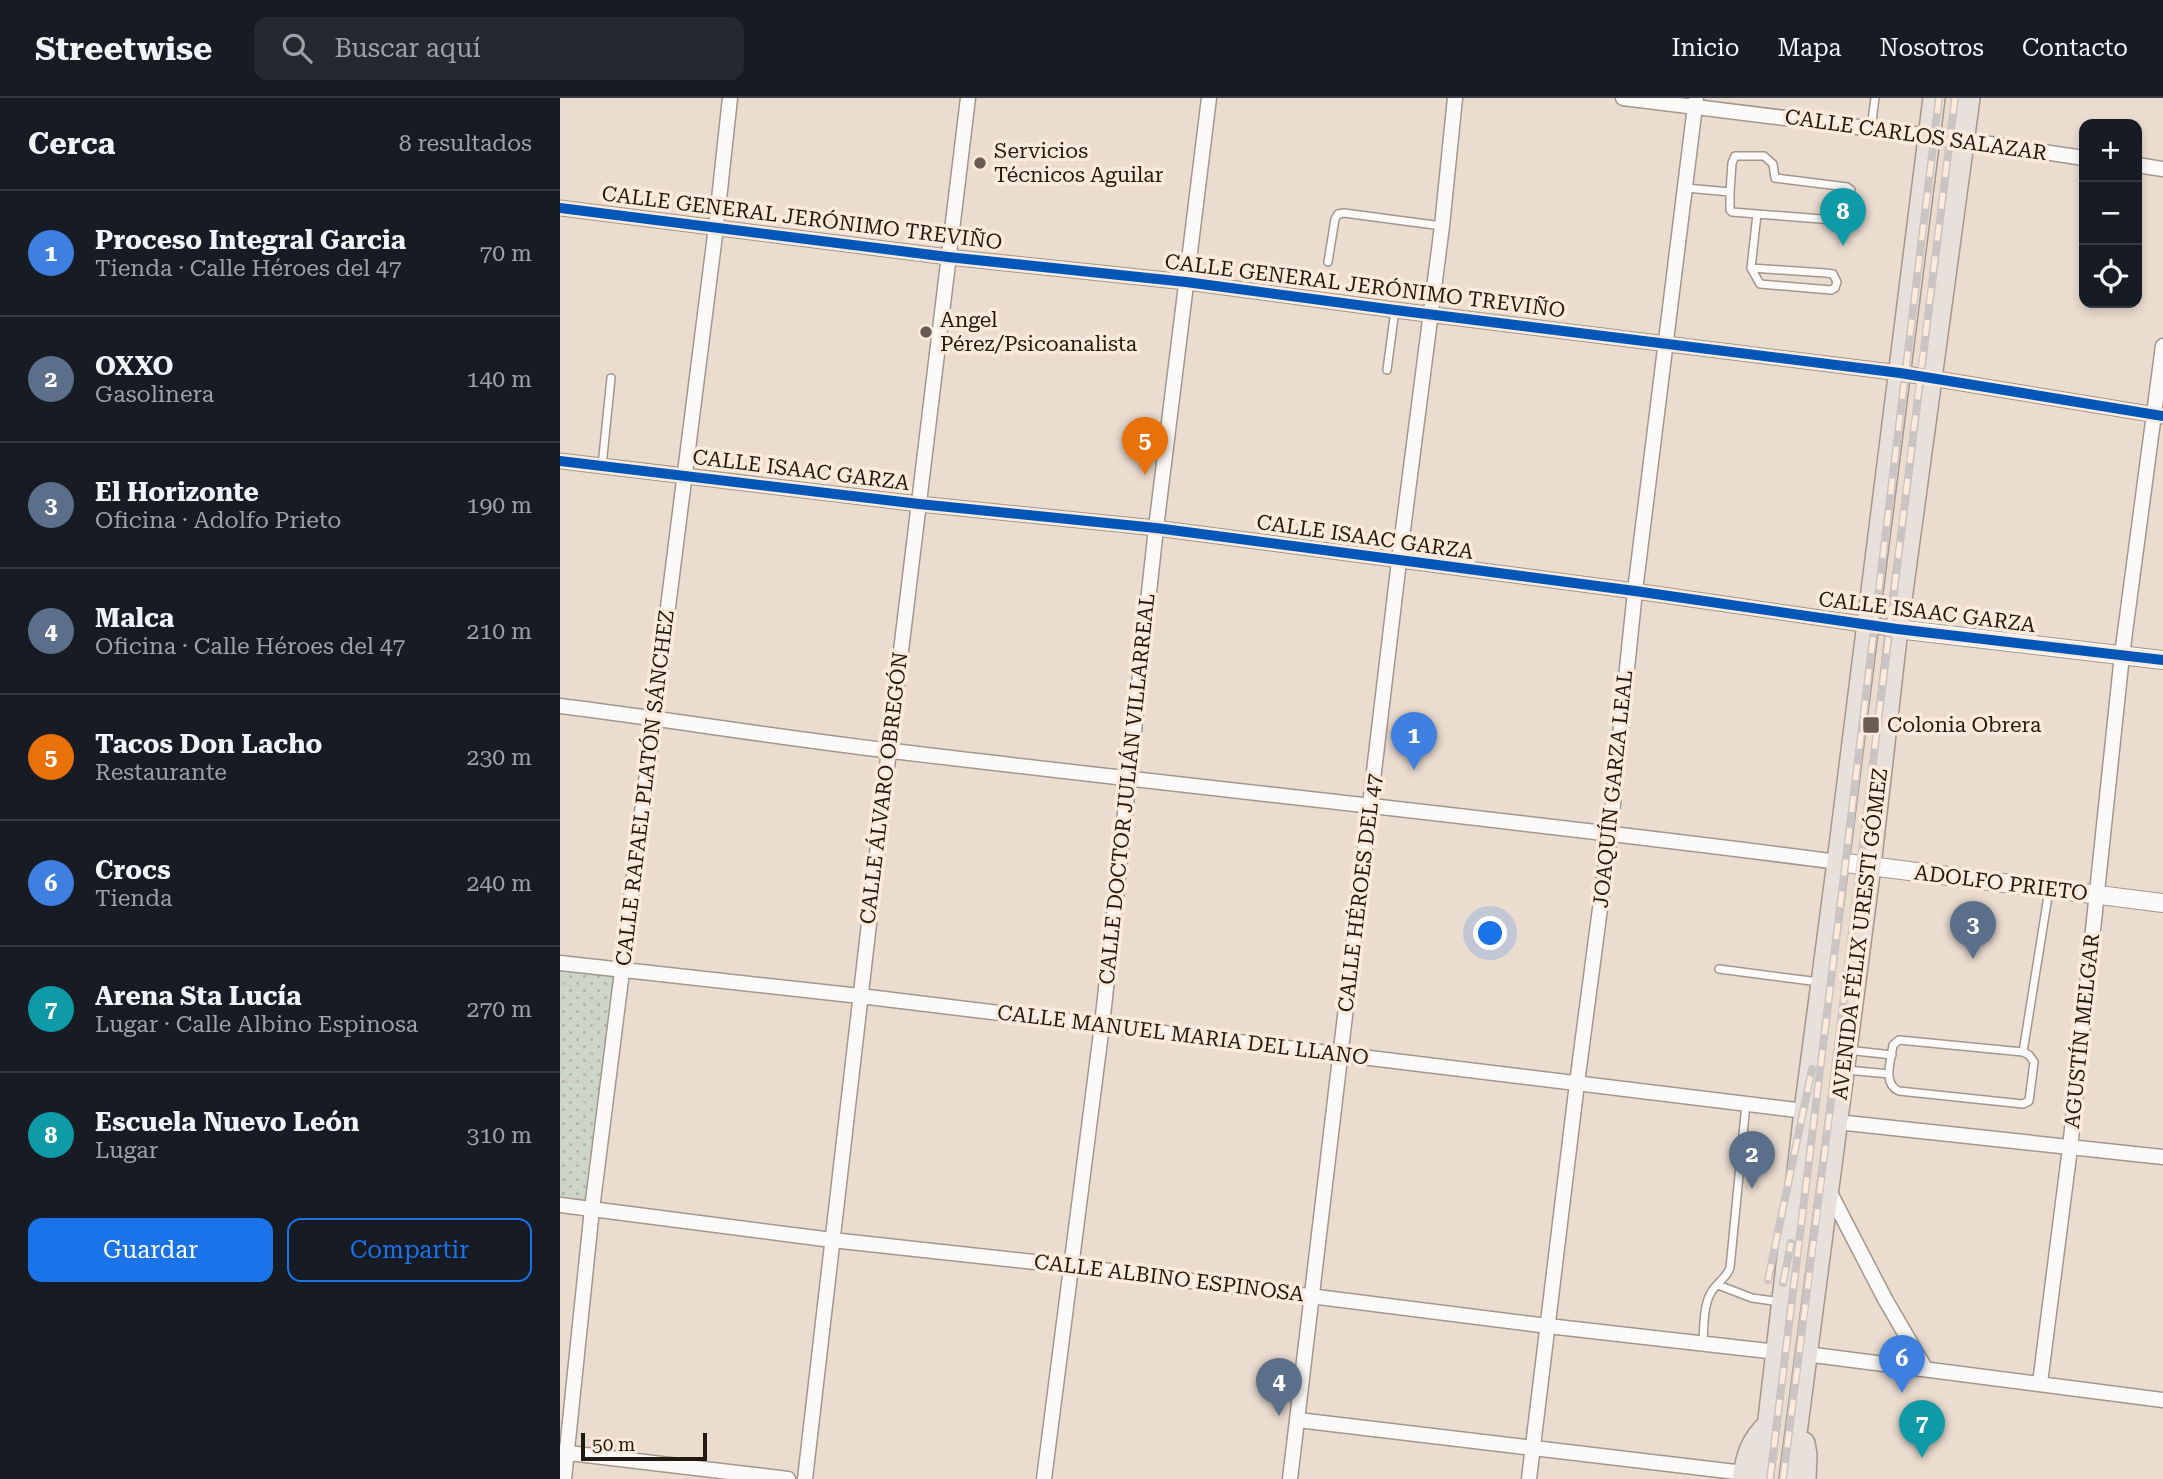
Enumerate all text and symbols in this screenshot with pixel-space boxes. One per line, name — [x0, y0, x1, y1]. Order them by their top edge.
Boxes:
search box — [254, 17, 744, 80]
text: Streetwise — [35, 29, 212, 68]
icon: search — [278, 29, 316, 67]
text: Buscar aquí — [334, 33, 481, 63]
text: Inicio — [1671, 34, 1739, 62]
text: Mapa — [1777, 34, 1842, 62]
text: Nosotros — [1880, 34, 1984, 62]
text: Contacto — [2022, 34, 2128, 62]
street label: CALLE CARLOS SALAZAR — [1783, 105, 2049, 165]
map controls — [2079, 119, 2142, 308]
button: + — [2079, 119, 2142, 182]
text: Cerca — [28, 126, 115, 161]
text: 8 resultados — [399, 130, 532, 157]
place label: Servicios Técnicos Aguilar — [994, 139, 1164, 187]
marker: Servicios Técnicos Aguilar — [972, 155, 988, 171]
street label: CALLE GENERAL JERÓNIMO TREVIÑO — [600, 181, 1004, 254]
button: − — [2079, 182, 2142, 245]
pin: 8 — [1820, 188, 1866, 246]
text: Proceso Integral Garcia — [95, 225, 406, 255]
text: 1 — [45, 240, 57, 267]
text: 70 m — [479, 240, 532, 267]
button: locate — [2079, 245, 2142, 308]
street label: CALLE GENERAL JERÓNIMO TREVIÑO — [1163, 249, 1567, 322]
text: Tienda · Calle Héroes del 47 — [95, 255, 402, 282]
place label: Angel Pérez/Psicoanalista — [940, 308, 1138, 356]
marker: Angel Pérez/Psicoanalista — [918, 324, 934, 340]
text: OXXO — [95, 351, 174, 381]
text: 2 — [45, 366, 57, 393]
text: 140 m — [467, 366, 532, 393]
text: Gasolinera — [95, 381, 214, 408]
pin: 5 — [1122, 417, 1168, 475]
street label: CALLE ISAAC GARZA — [691, 445, 911, 495]
text: El Horizonte — [95, 477, 259, 507]
text: 3 — [45, 492, 57, 519]
text: 190 m — [467, 492, 532, 519]
text: Oficina · Adolfo Prieto — [95, 507, 341, 534]
street label: CALLE ISAAC GARZA — [1255, 510, 1475, 564]
street label: CALLE ISAAC GARZA — [1817, 587, 2037, 637]
street label: CALLE DOCTOR JULIÁN VILLARREAL — [1094, 592, 1159, 986]
text: Malca — [95, 603, 174, 633]
street label: CALLE RAFAEL PLATÓN SÁNCHEZ — [610, 609, 679, 967]
text: 4 — [45, 618, 57, 645]
text: 210 m — [467, 618, 532, 645]
text: Oficina · Calle Héroes del 47 — [95, 633, 405, 660]
street label: CALLE ÁLVARO OBREGÓN — [854, 650, 913, 926]
street label: JOAQUÍN GARZA LEAL — [1588, 669, 1637, 909]
pin: 1 — [1391, 712, 1437, 770]
place label: Colonia Obrera — [1887, 713, 2042, 737]
marker: Colonia Obrera — [1861, 715, 1881, 735]
text: Tacos Don Lacho — [95, 729, 322, 759]
text: 5 — [45, 744, 57, 771]
text: 230 m — [467, 744, 532, 771]
text: Restaurante — [95, 759, 227, 786]
street label: AVENIDA FÉLIX URESTI GÓMEZ — [1827, 767, 1892, 1101]
street label: CALLE HÉROES DEL 47 — [1332, 772, 1387, 1014]
text: Crocs — [95, 855, 171, 885]
street label: ADOLFO PRIETO — [1913, 860, 2089, 906]
text: 6 — [45, 870, 57, 897]
text: 240 m — [467, 870, 532, 897]
text: Tienda — [95, 885, 172, 912]
pin: 3 — [1950, 901, 1996, 959]
your location — [1473, 916, 1507, 950]
street label: AGUSTÍN MELGAR — [2059, 932, 2104, 1130]
text: Arena Sta Lucía — [95, 981, 301, 1011]
text: 7 — [45, 996, 57, 1023]
text: 270 m — [467, 996, 532, 1023]
street label: CALLE MANUEL MARIA DEL LLANO — [996, 1000, 1370, 1070]
text: Lugar · Calle Albino Espinosa — [95, 1011, 418, 1038]
text: Escuela Nuevo León — [95, 1107, 359, 1137]
text: 8 — [45, 1122, 57, 1149]
text: 310 m — [467, 1122, 532, 1149]
pin: 2 — [1729, 1131, 1775, 1189]
text: Lugar — [95, 1137, 158, 1164]
button: Guardar — [28, 1218, 273, 1282]
button: Compartir — [287, 1218, 532, 1282]
street label: CALLE ALBINO ESPINOSA — [1033, 1250, 1306, 1307]
pin: 6 — [1879, 1335, 1925, 1393]
pin: 4 — [1256, 1358, 1302, 1416]
pin: 7 — [1899, 1400, 1945, 1458]
scale bar — [581, 1430, 707, 1462]
text: 50 m — [592, 1433, 635, 1456]

